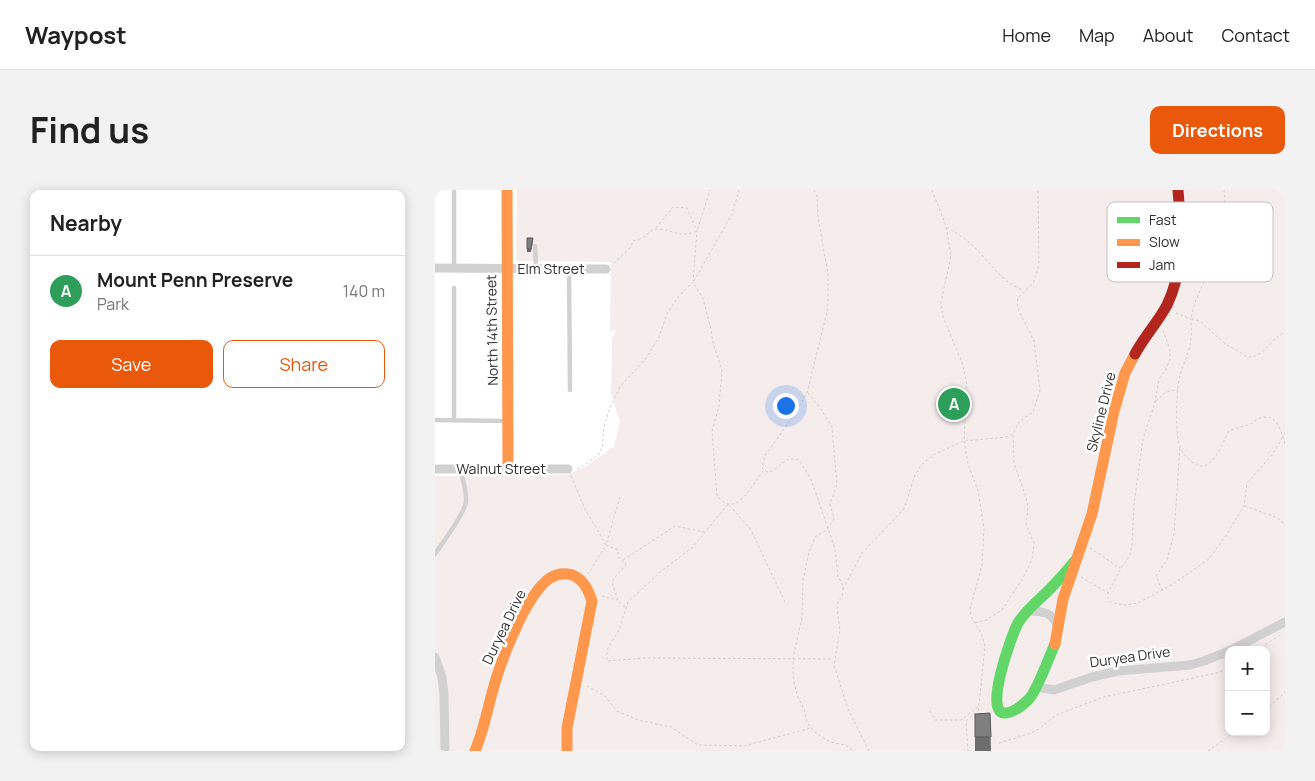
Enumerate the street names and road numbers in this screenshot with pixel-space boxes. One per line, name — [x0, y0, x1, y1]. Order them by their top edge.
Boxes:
street label: Elm Street — [517, 259, 585, 278]
street label: North 14th Street — [481, 274, 502, 386]
street label: Skyline Drive — [1081, 370, 1120, 454]
street label: Walnut Street — [456, 459, 546, 478]
street label: Duryea Drive — [477, 586, 530, 667]
street label: Duryea Drive — [1088, 641, 1171, 672]

